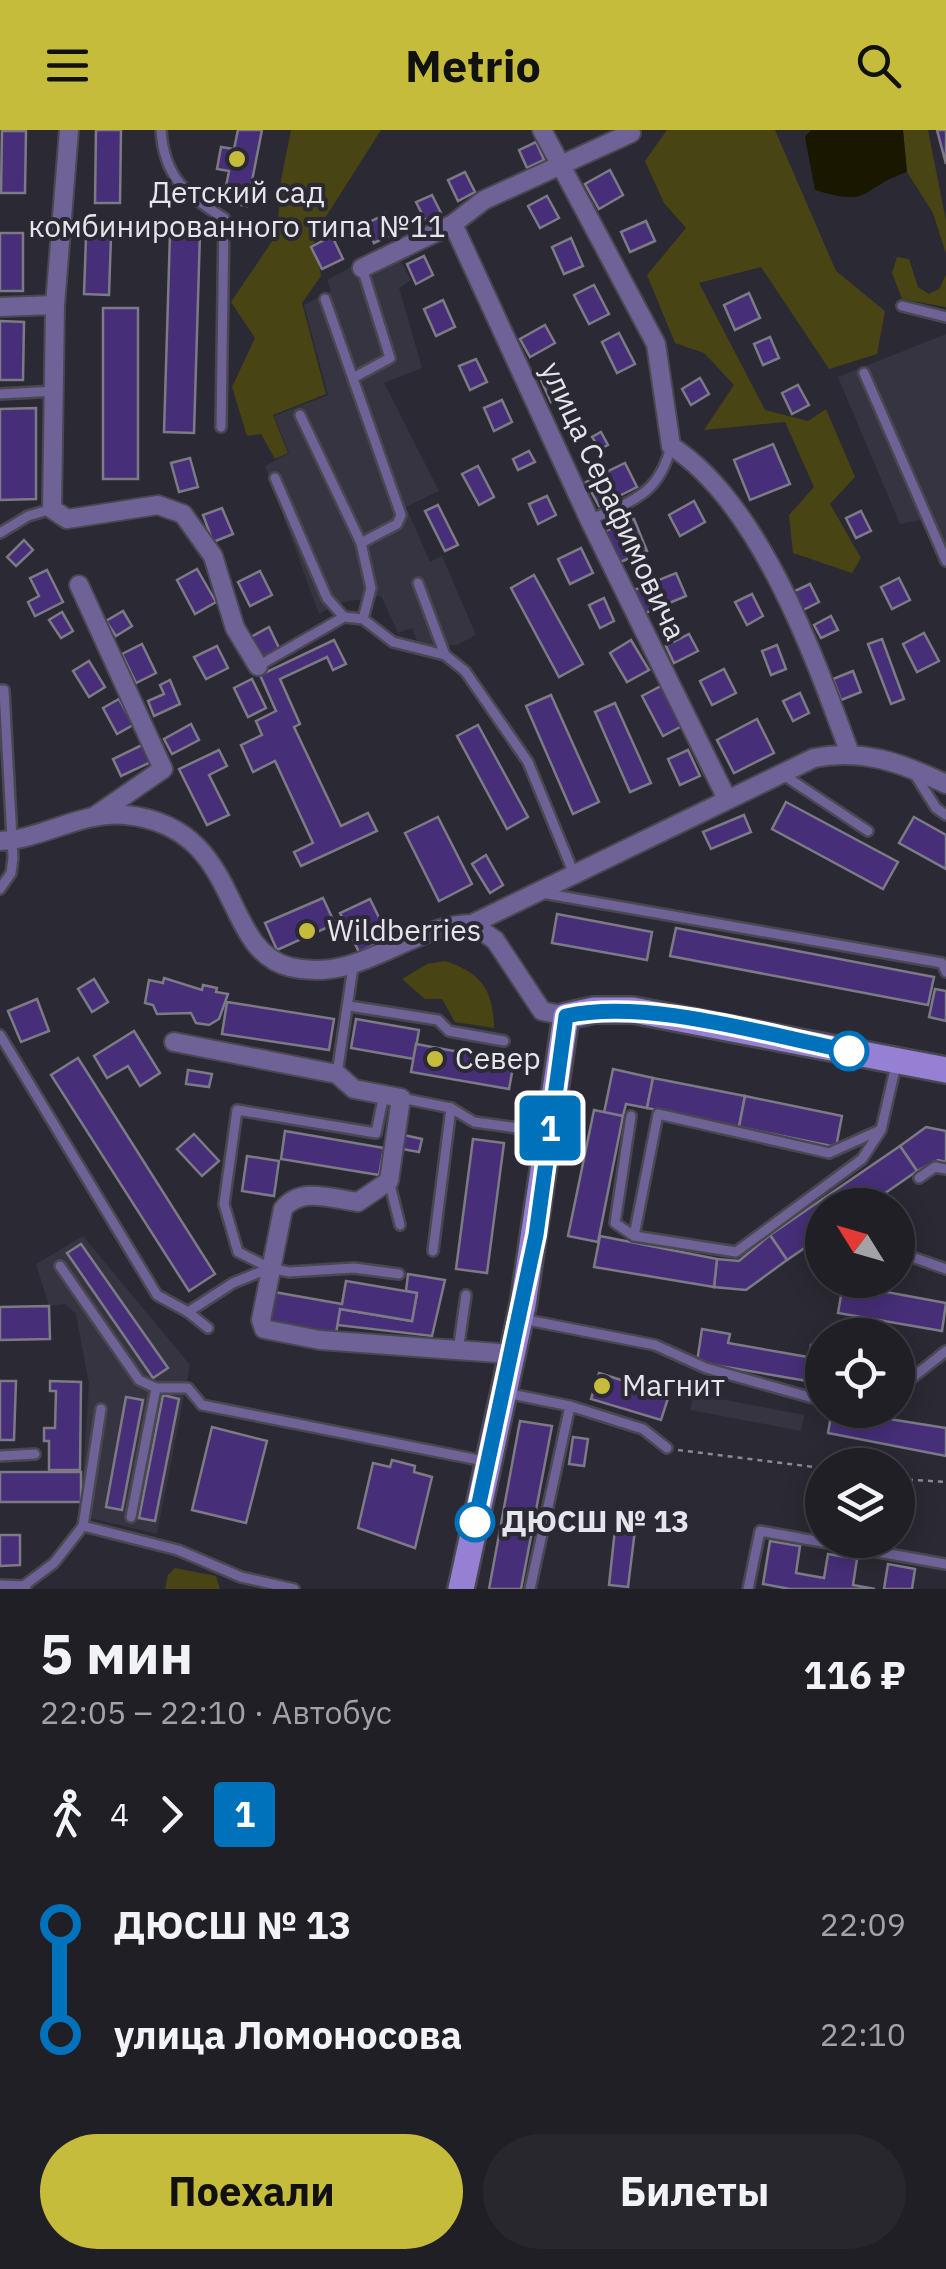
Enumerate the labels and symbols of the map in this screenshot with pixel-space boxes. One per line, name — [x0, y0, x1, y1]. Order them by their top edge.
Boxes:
marker: Детский сад комбинированного типа №11 — [226, 148, 248, 170]
place label: Детский сад комбинированного типа №11 — [28, 172, 446, 245]
street label: улица Серафимовича — [533, 355, 696, 646]
place label: Wildberries — [327, 910, 481, 949]
marker: Wildberries — [296, 920, 318, 942]
unlabelled marker — [830, 1032, 868, 1070]
place label: Север — [455, 1038, 541, 1077]
marker: Север — [424, 1048, 446, 1070]
line badge: 1 — [518, 1096, 582, 1160]
north arrow — [805, 1188, 915, 1298]
place label: Магнит — [622, 1365, 725, 1404]
marker: Магнит — [591, 1375, 613, 1397]
place label: ДЮСШ № 13 — [502, 1501, 689, 1540]
marker: ДЮСШ № 13 — [456, 1503, 494, 1541]

